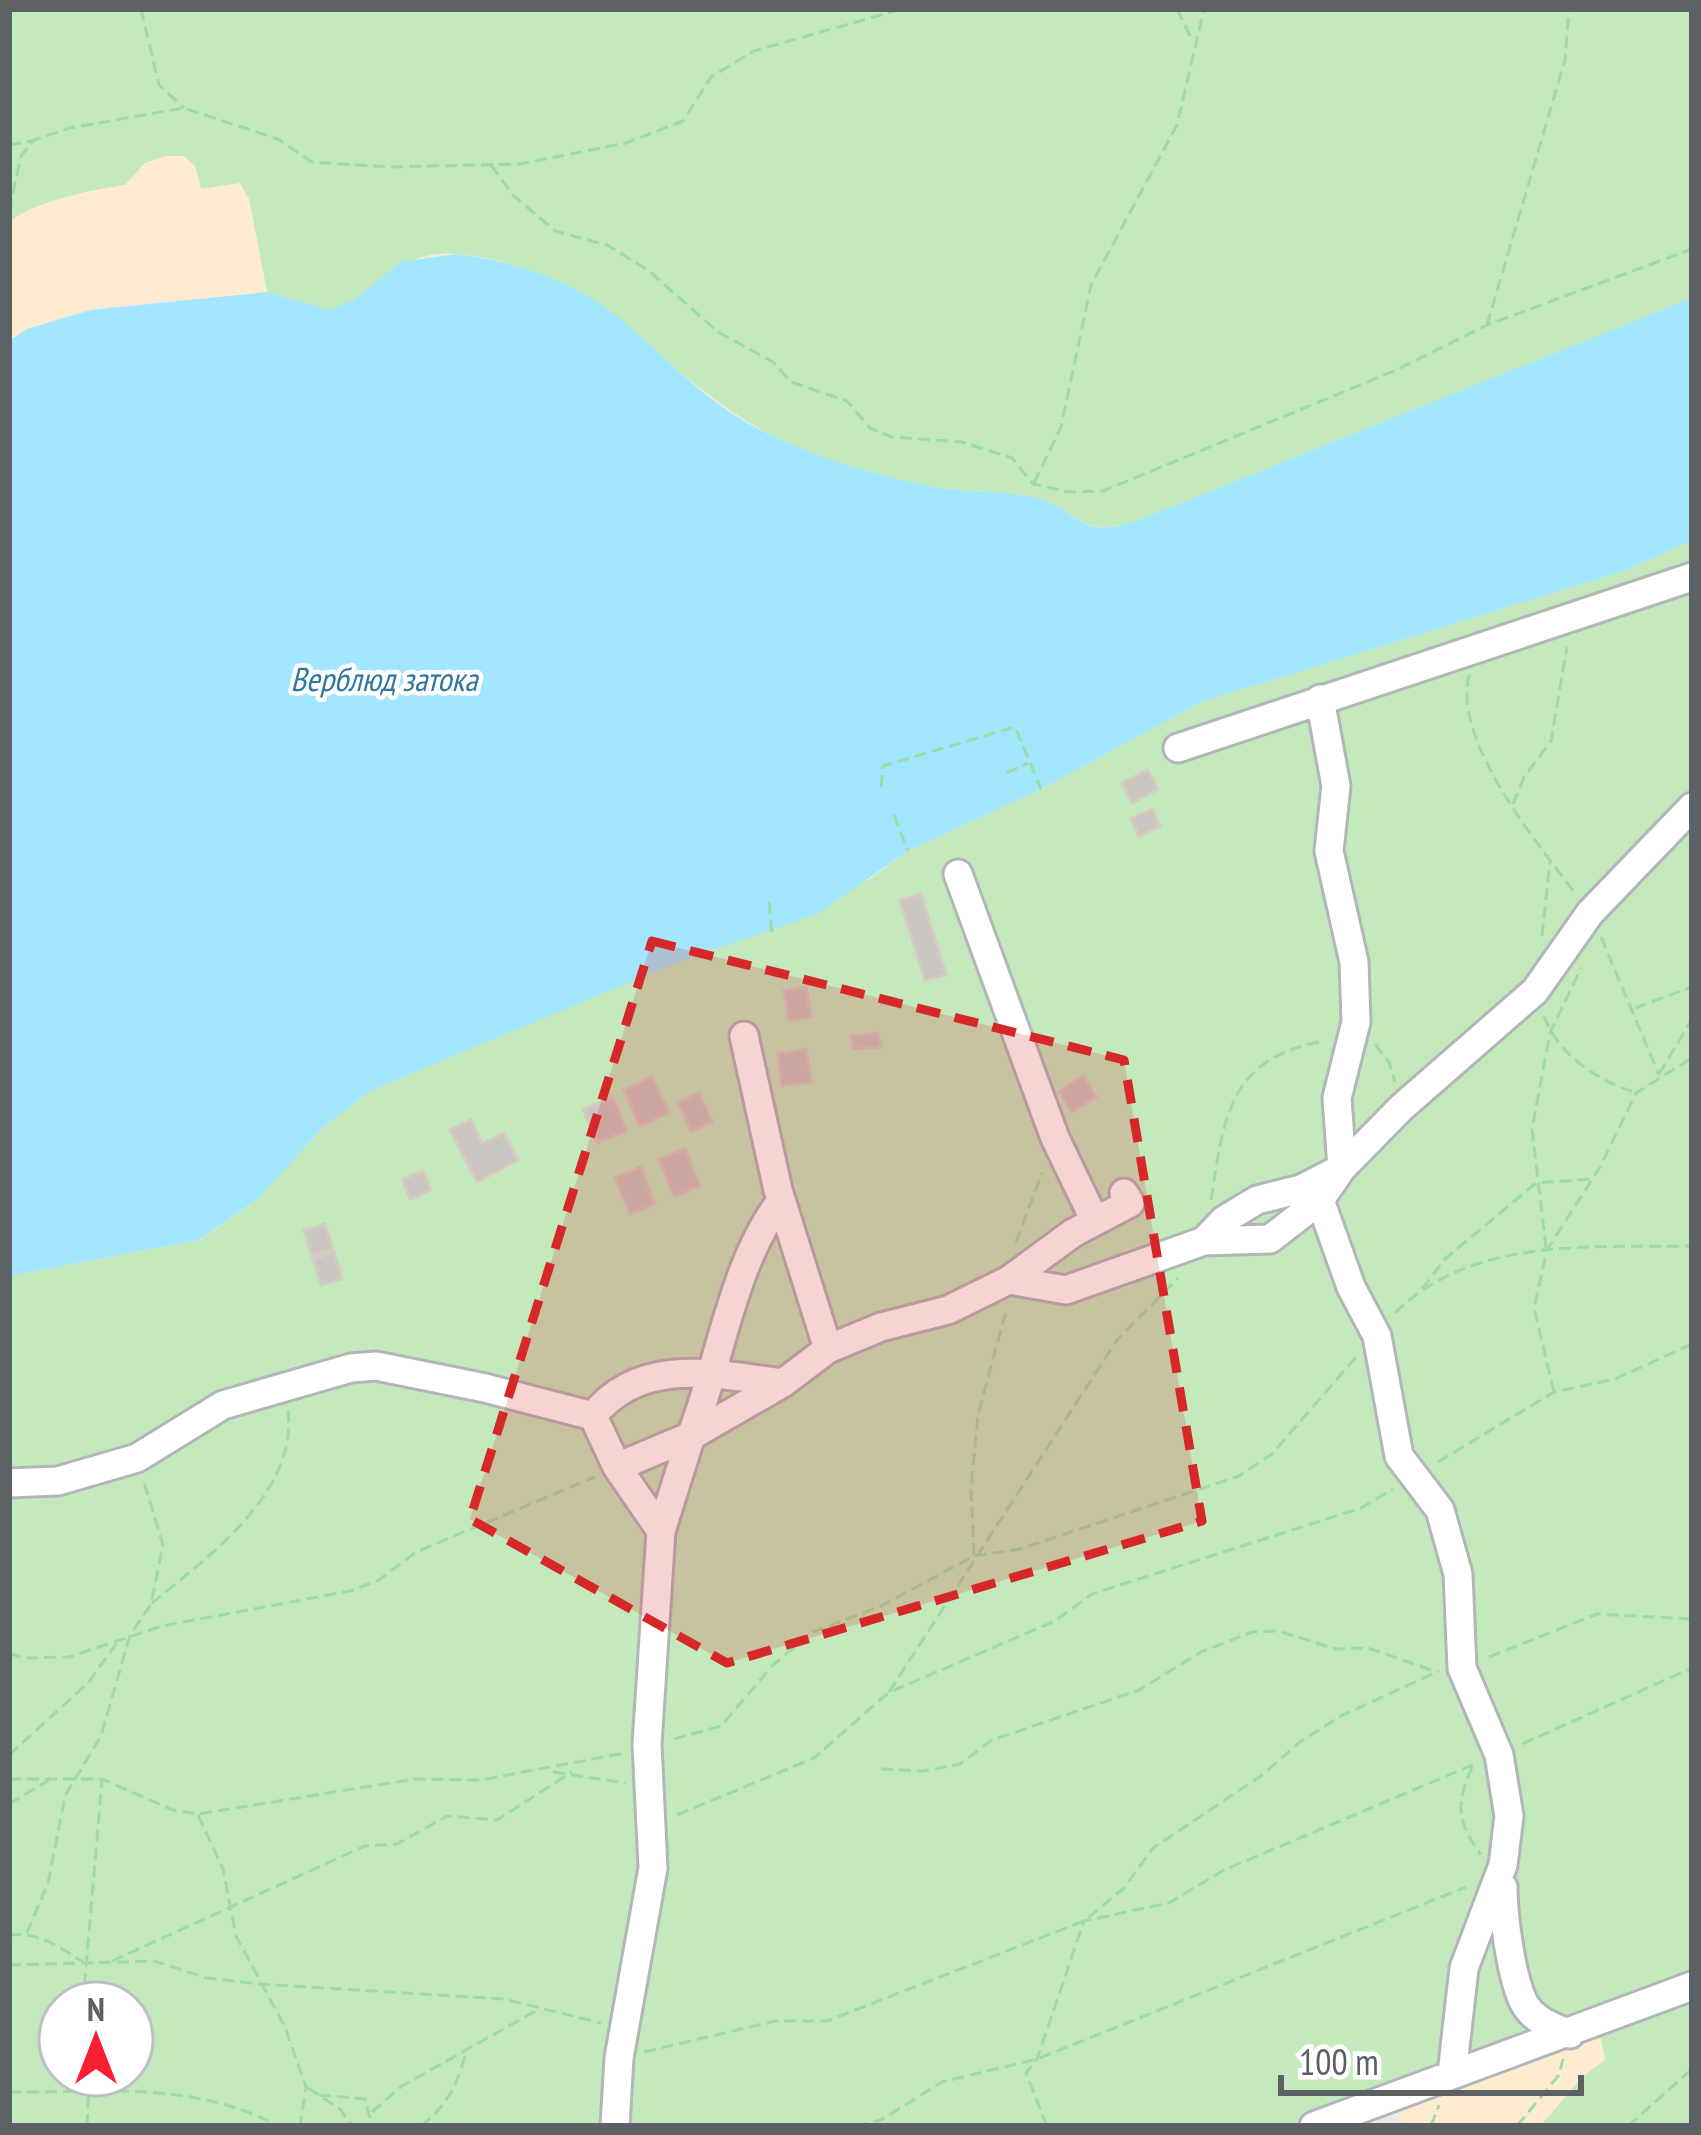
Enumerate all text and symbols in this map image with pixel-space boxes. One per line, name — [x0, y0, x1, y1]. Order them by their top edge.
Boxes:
water label: Верблюд затока — [290, 657, 479, 700]
north arrow — [36, 1979, 156, 2099]
text: N — [87, 1987, 105, 2030]
scale bar — [1281, 2021, 1581, 2095]
text: 100 m — [1299, 2038, 1379, 2085]

